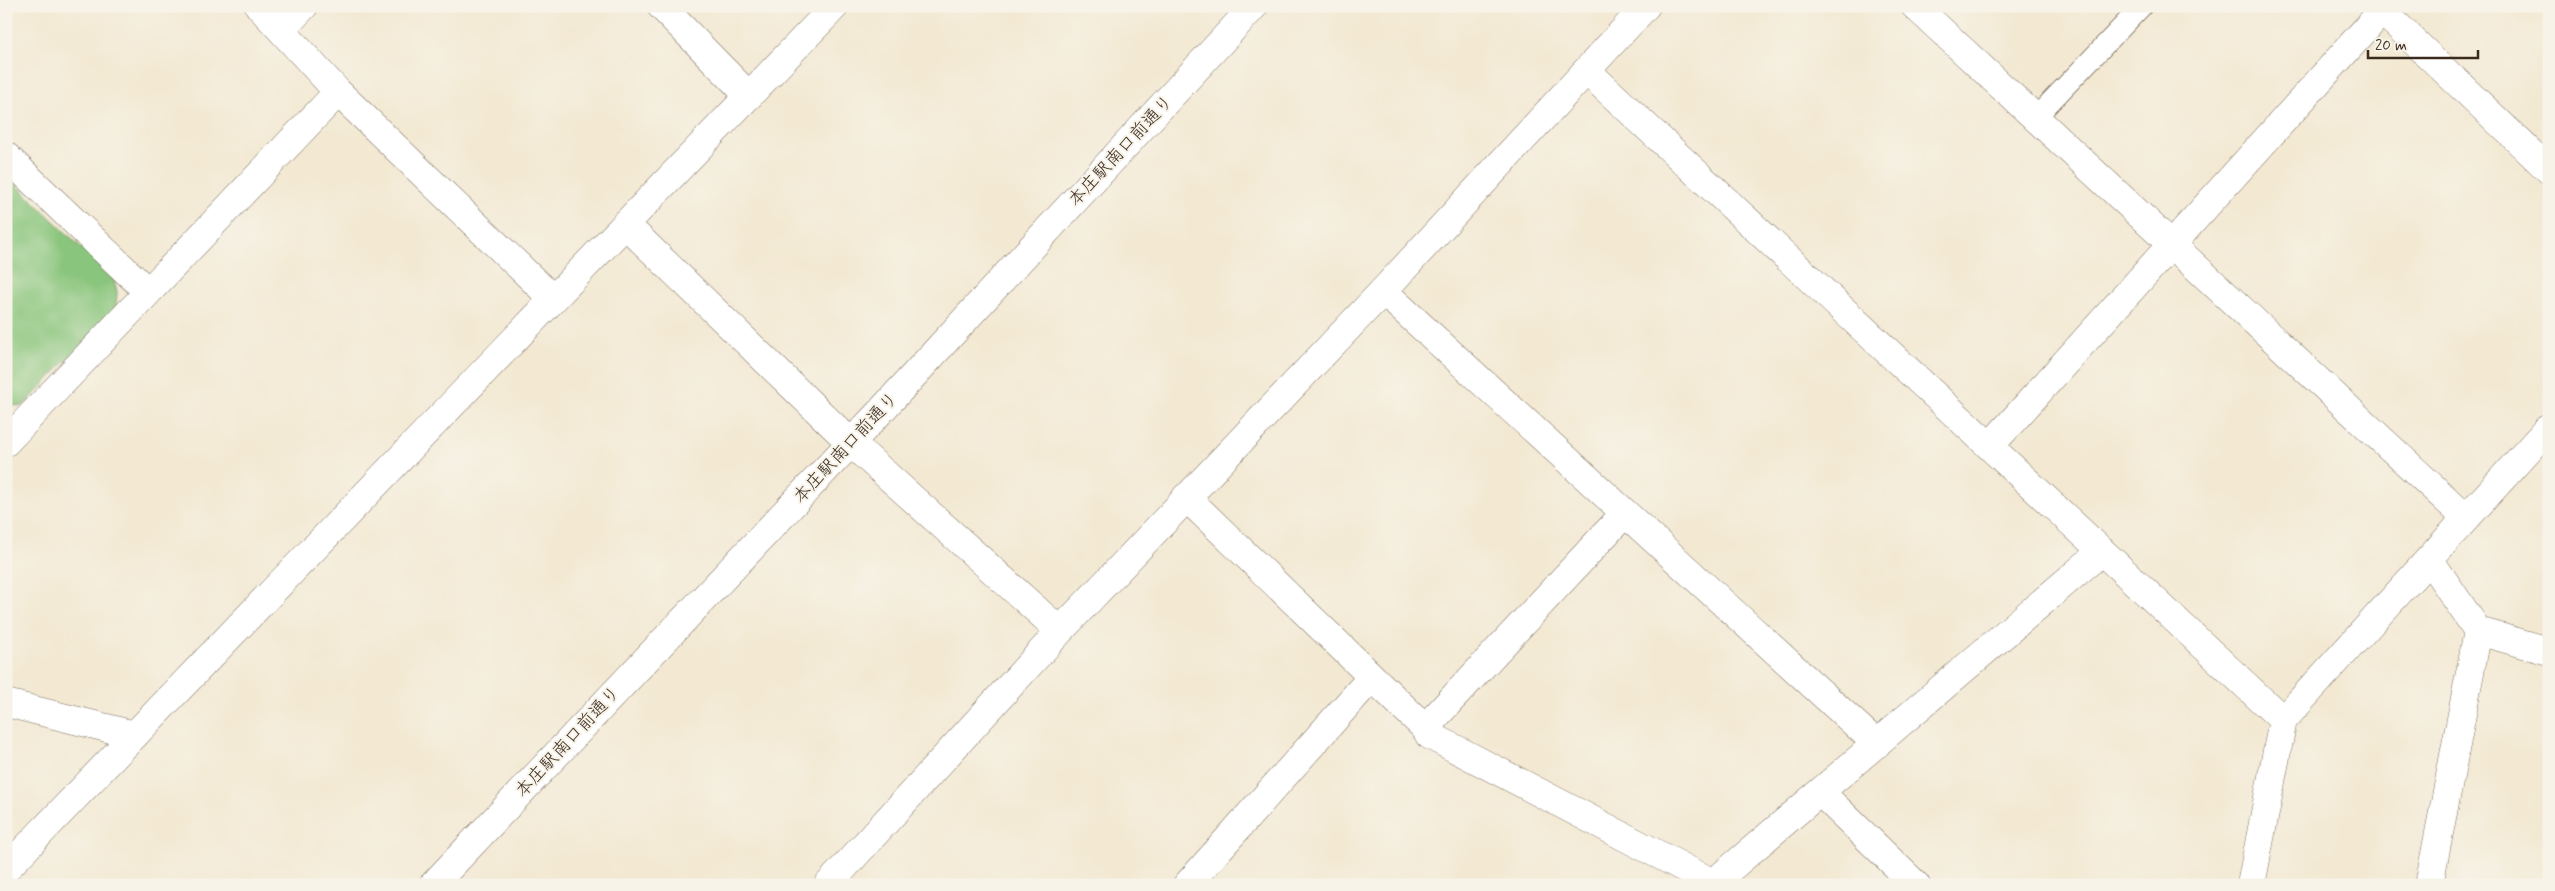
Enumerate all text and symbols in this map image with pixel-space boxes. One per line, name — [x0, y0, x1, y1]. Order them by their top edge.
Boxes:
scale bar — [2368, 28, 2478, 60]
text: 20 m — [2375, 36, 2407, 56]
street label: 本庄駅南口前通り — [1063, 90, 1179, 212]
street label: 本庄駅南口前通り — [788, 387, 904, 509]
street label: 本庄駅南口前通り — [510, 681, 626, 803]

